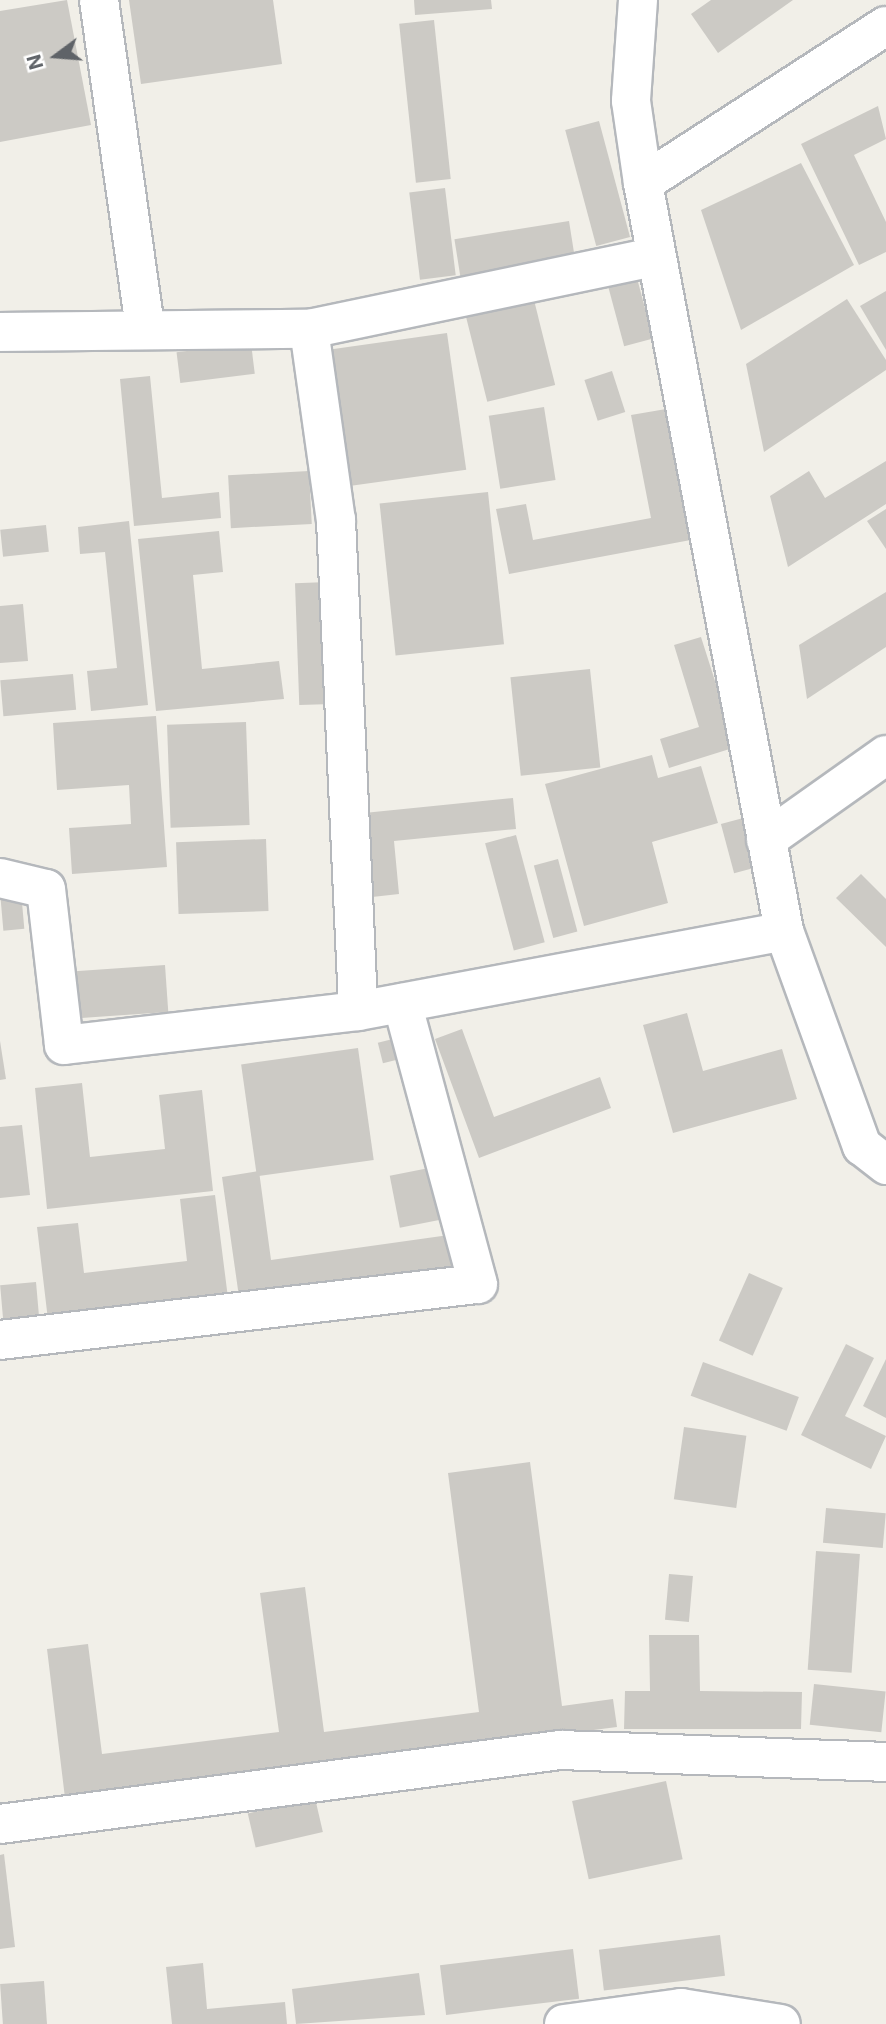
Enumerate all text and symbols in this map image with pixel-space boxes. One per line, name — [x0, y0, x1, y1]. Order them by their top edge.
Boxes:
north arrow — [21, 21, 91, 91]
text: N — [22, 52, 48, 72]

